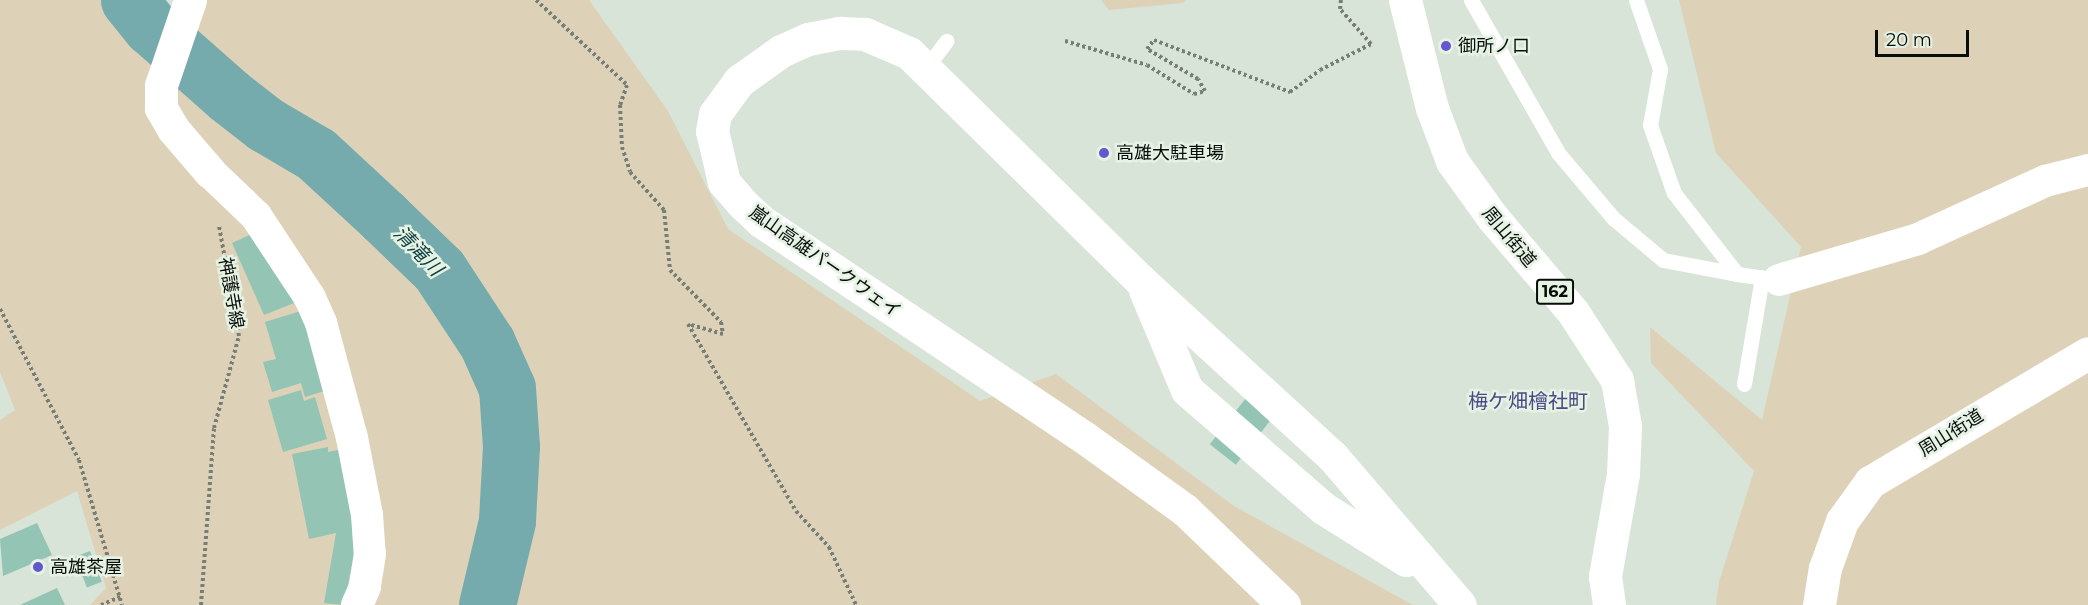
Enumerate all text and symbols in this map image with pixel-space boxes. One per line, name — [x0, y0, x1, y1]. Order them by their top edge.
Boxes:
scale bar — [1878, 18, 1972, 56]
text: 20 m — [1886, 29, 1932, 51]
place label: 御所ノ口 — [1458, 35, 1530, 57]
marker: 御所ノ口 — [1439, 39, 1453, 53]
place label: 高雄大駐車場 — [1116, 142, 1224, 164]
marker: 高雄大駐車場 — [1097, 146, 1111, 160]
street label: 嵐山高雄パークウェイ — [745, 202, 905, 322]
street label: 周山街道 — [1478, 202, 1540, 272]
water label: 清滝川 — [389, 221, 447, 281]
street label: 神護寺線 — [214, 256, 248, 330]
road number: 162 — [1536, 279, 1574, 305]
district label: 梅ケ畑檜社町 — [1468, 389, 1588, 413]
street label: 周山街道 — [1915, 405, 1987, 461]
place label: 高雄茶屋 — [50, 556, 122, 578]
marker: 高雄茶屋 — [31, 560, 45, 574]

